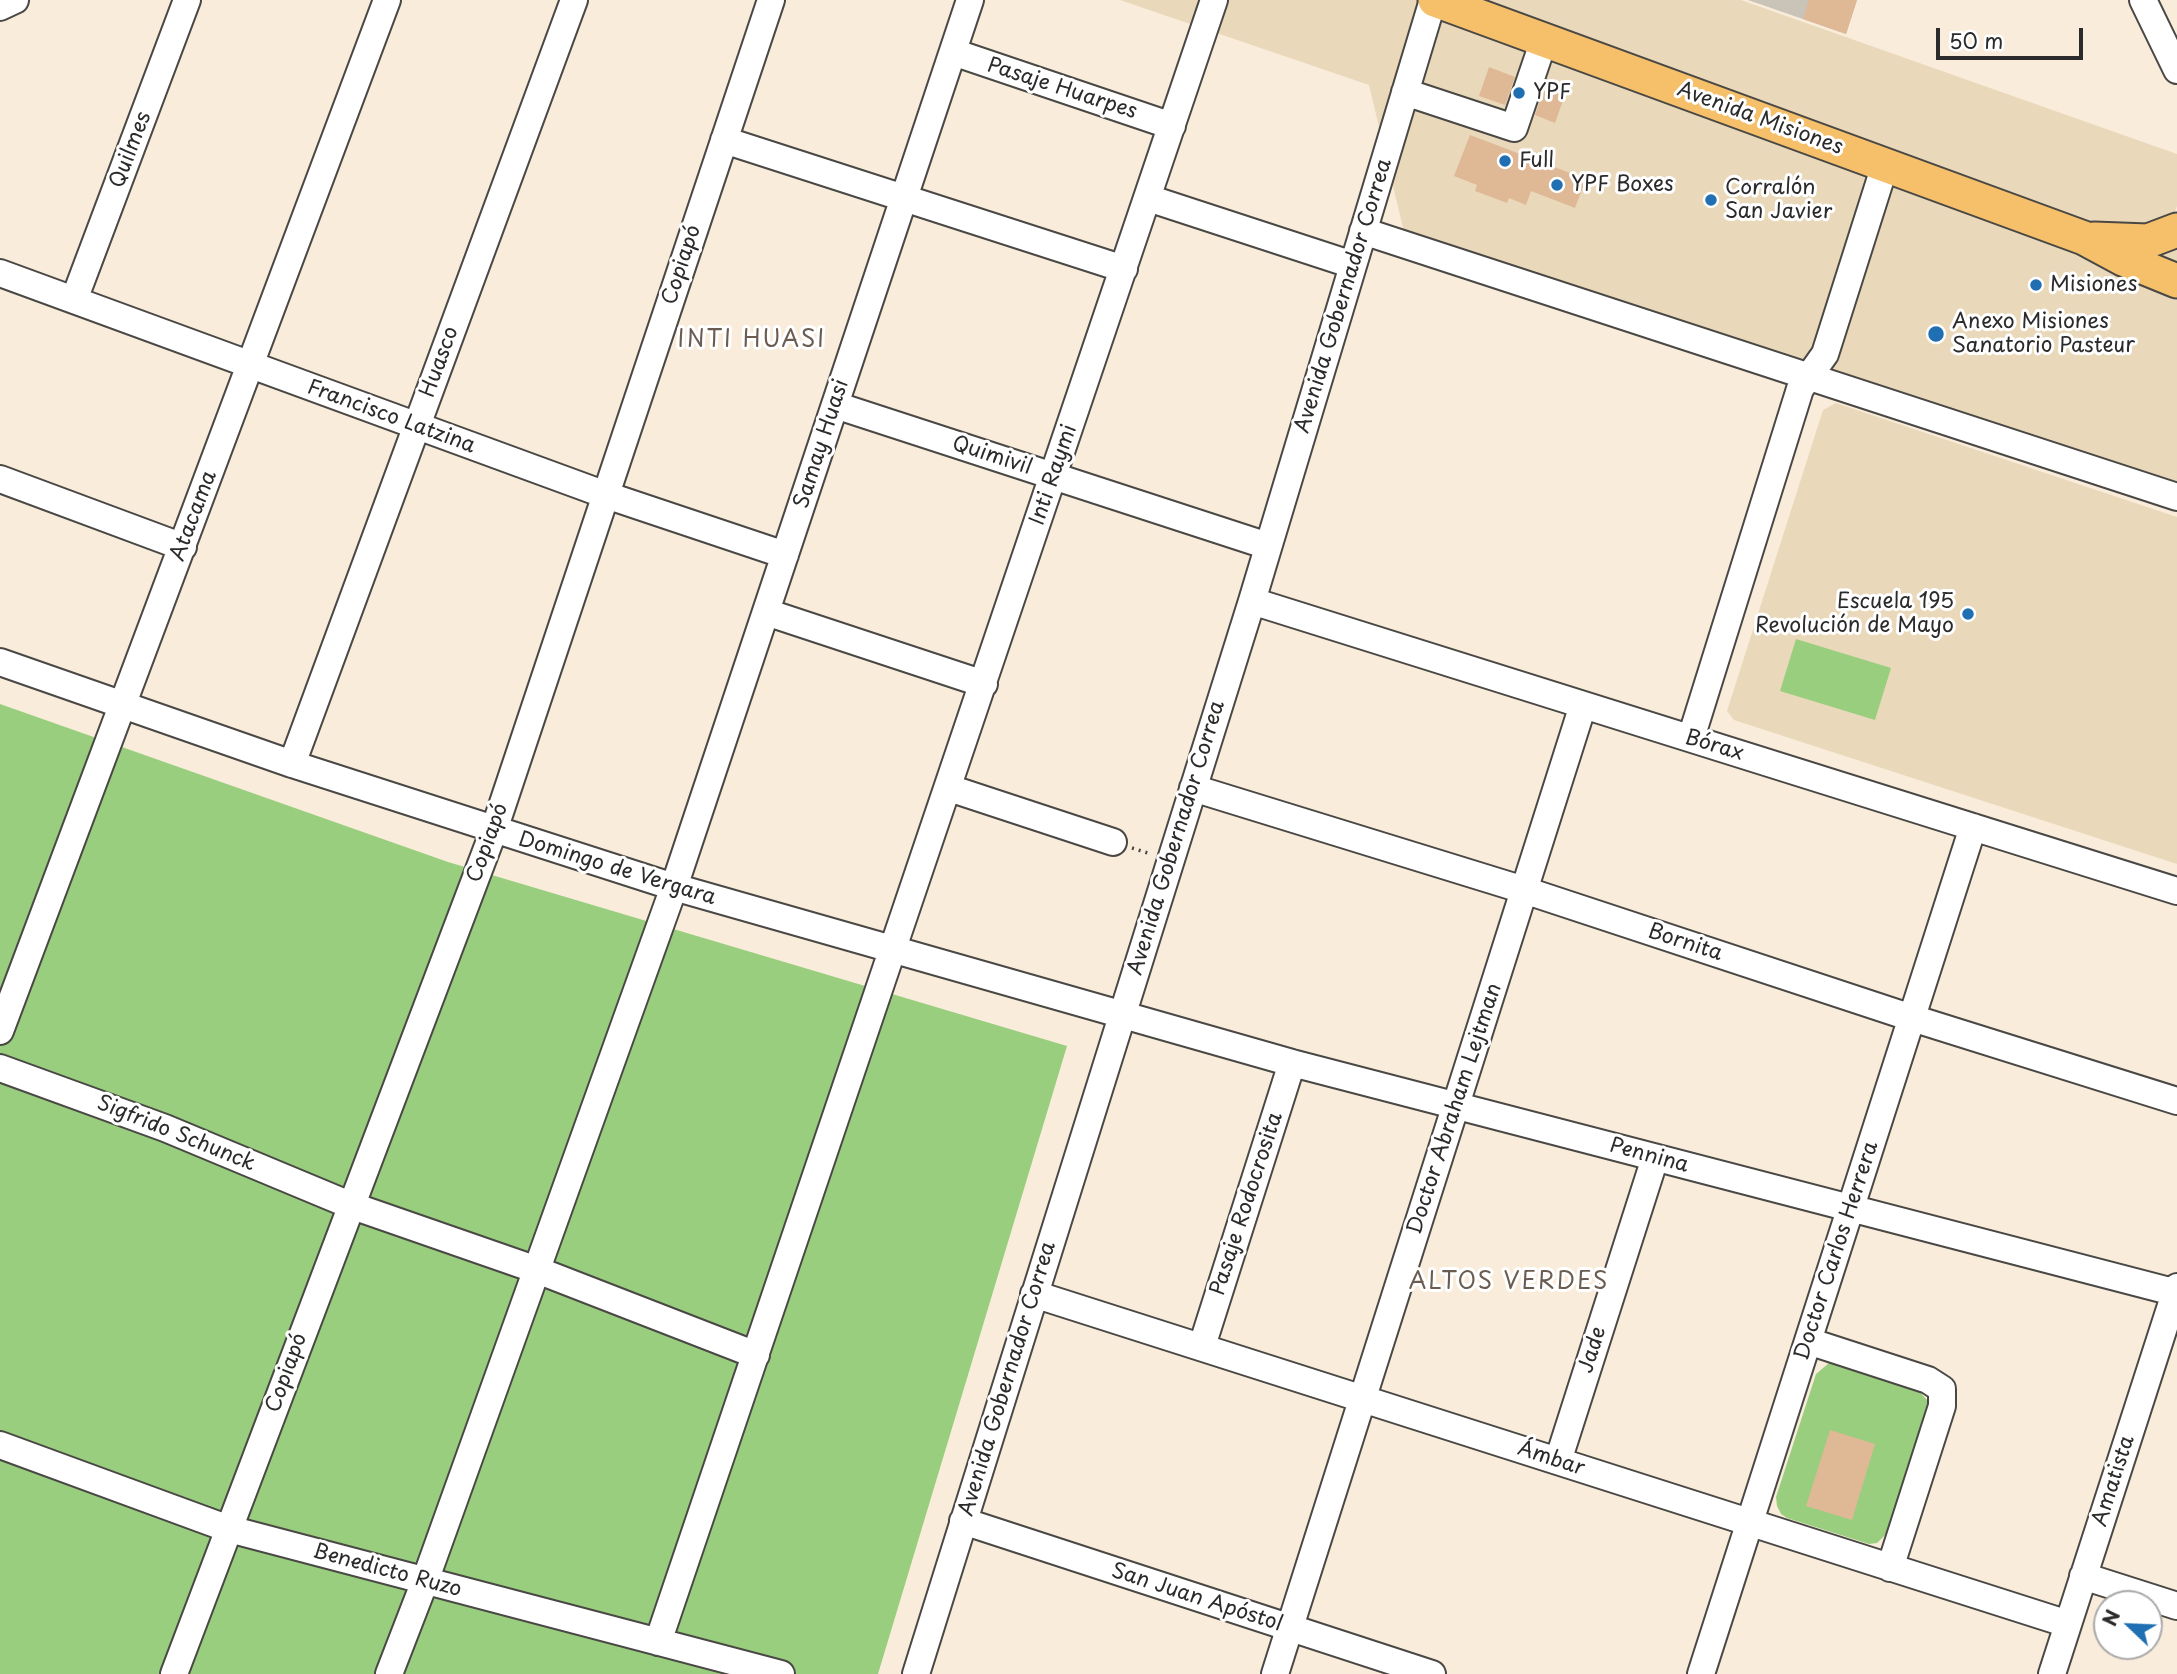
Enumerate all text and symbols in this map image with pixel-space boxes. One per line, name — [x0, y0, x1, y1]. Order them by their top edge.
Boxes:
scale bar — [1939, 14, 2086, 58]
text: 50 m — [1949, 24, 2003, 56]
street label: Pasaje Huarpes — [984, 53, 1140, 125]
street label: Avenida Misiones — [1674, 77, 1846, 161]
place label: YPF — [1533, 80, 1571, 106]
marker: YPF — [1511, 85, 1527, 101]
street label: Quilmes — [105, 108, 157, 192]
place label: Full — [1519, 148, 1554, 174]
marker: Full — [1497, 153, 1513, 169]
street label: Avenida Gobernador Correa — [1290, 156, 1398, 436]
place label: YPF Boxes — [1571, 172, 1674, 198]
place label: Corralón San Javier — [1725, 175, 1832, 225]
marker: YPF Boxes — [1549, 177, 1565, 193]
marker: Corralón San Javier — [1703, 192, 1719, 208]
street label: Copiapó — [657, 222, 707, 308]
place label: Misiones — [2050, 272, 2137, 298]
marker: Misiones — [2028, 277, 2044, 293]
place label: Anexo Misiones Sanatorio Pasteur — [1952, 309, 2135, 359]
street label: Huasco — [416, 323, 464, 401]
marker: Anexo Misiones Sanatorio Pasteur — [1926, 324, 1946, 344]
district label: INTI HUASI — [679, 327, 825, 355]
street label: Francisco Latzina — [304, 375, 478, 459]
street label: Samay Huasi — [789, 376, 855, 512]
street label: Inti Raymi — [1025, 421, 1083, 529]
street label: Quimivil — [949, 431, 1035, 481]
street label: Atacama — [165, 467, 223, 565]
place label: Escuela 195 Revolución de Mayo — [1755, 589, 1954, 639]
marker: Escuela 195 Revolución de Mayo — [1960, 606, 1976, 622]
street label: Avenida Gobernador Correa — [1123, 698, 1231, 978]
street label: Bórax — [1682, 725, 1746, 767]
street label: Copiapó — [462, 800, 514, 886]
street label: Domingo de Vergara — [515, 827, 719, 911]
street label: Bornita — [1645, 919, 1725, 967]
street label: Doctor Abraham Lejtman — [1402, 980, 1508, 1238]
street label: Sigfrido Schunck — [93, 1091, 259, 1177]
street label: Pasaje Rodocrosita — [1206, 1109, 1288, 1299]
street label: Pennina — [1607, 1133, 1691, 1179]
street label: Doctor Carlos Herrera — [1790, 1138, 1884, 1364]
street label: Avenida Gobernador Correa — [954, 1239, 1062, 1519]
district label: ALTOS VERDES — [1411, 1269, 1607, 1297]
street label: Jade — [1574, 1324, 1612, 1376]
street label: Copiapó — [261, 1330, 313, 1416]
street label: Amatista — [2087, 1432, 2141, 1530]
street label: Ámbar — [1514, 1436, 1588, 1482]
street label: Benedicto Ruzo — [310, 1539, 464, 1603]
street label: San Juan Apóstol — [1108, 1558, 1286, 1638]
north arrow — [2093, 1590, 2163, 1660]
text: N — [2095, 1605, 2126, 1630]

